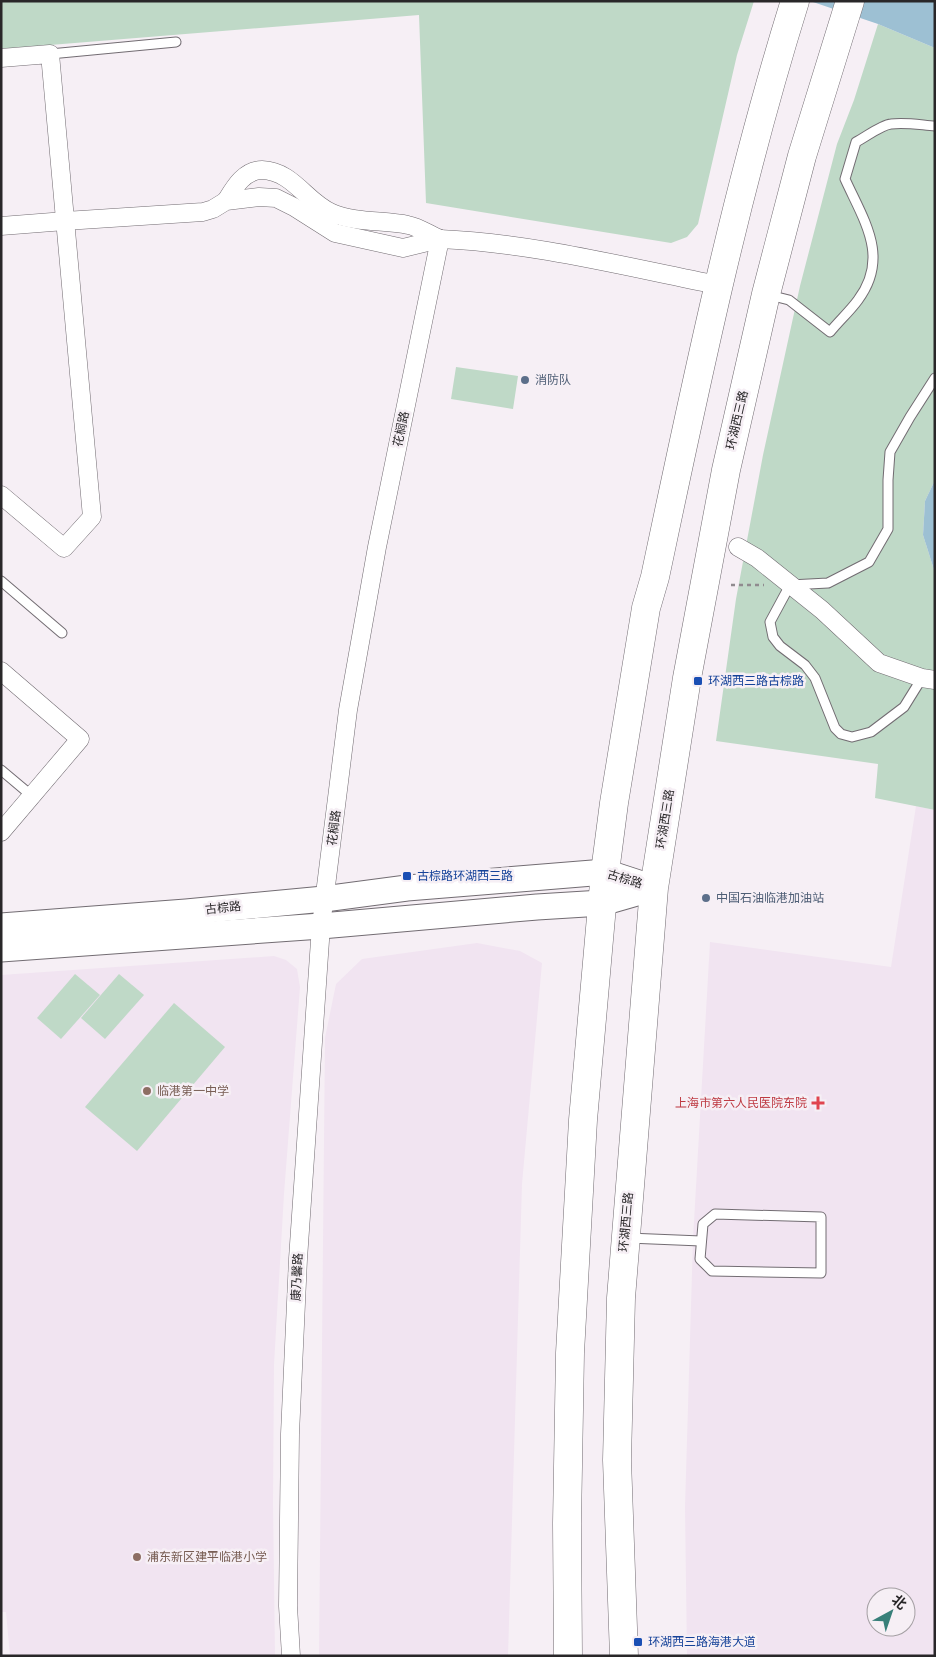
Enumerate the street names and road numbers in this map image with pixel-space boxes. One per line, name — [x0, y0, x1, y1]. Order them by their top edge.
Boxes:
street label: 环湖西三路 — [722, 389, 751, 451]
street label: 花榈路 — [389, 410, 412, 448]
street label: 环湖西三路 — [652, 788, 677, 850]
street label: 花榈路 — [324, 809, 343, 847]
street label: 古棕路 — [606, 866, 645, 891]
street label: 古棕路 — [204, 898, 242, 917]
street label: 环湖西三路 — [615, 1191, 636, 1253]
street label: 康乃馨路 — [288, 1253, 305, 1301]

